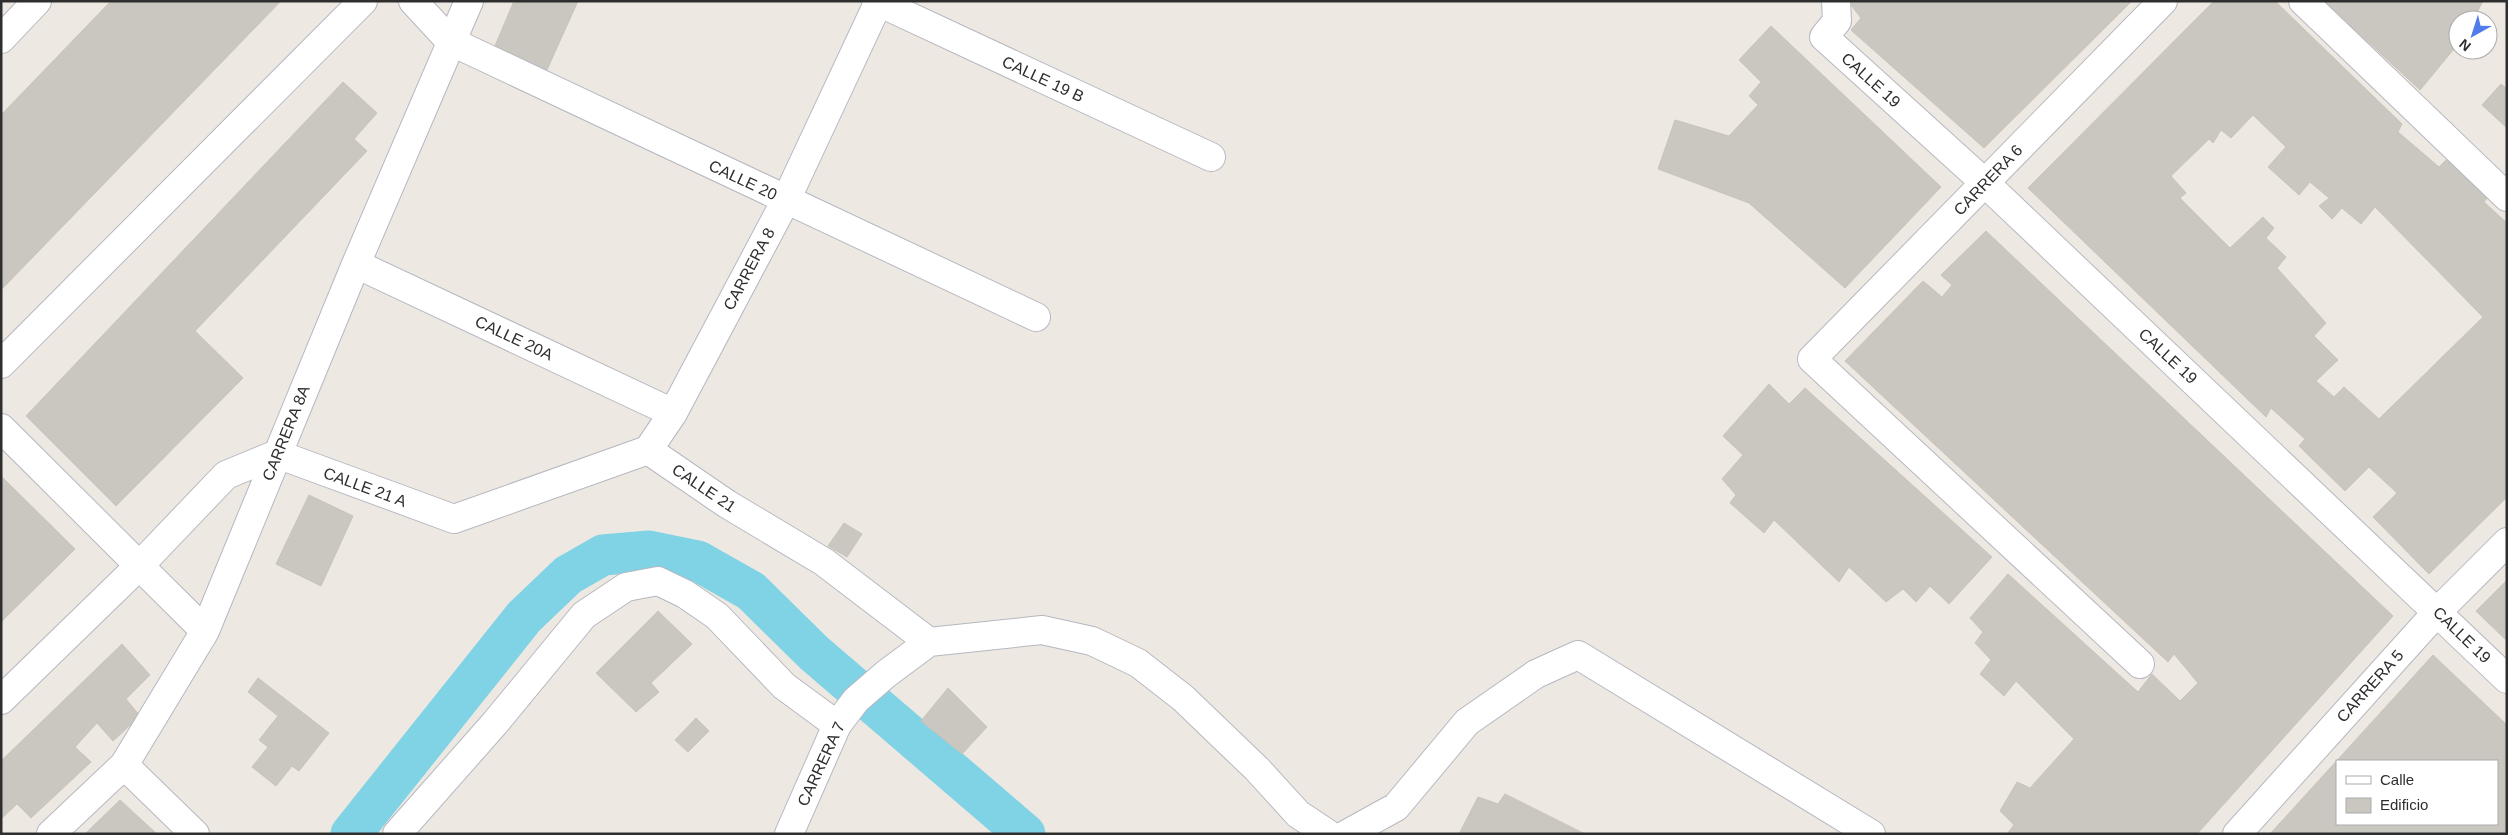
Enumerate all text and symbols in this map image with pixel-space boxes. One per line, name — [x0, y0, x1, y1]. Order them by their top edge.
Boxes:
north arrow — [2448, 10, 2498, 60]
text: N — [2456, 36, 2474, 55]
street label: CALLE 19 — [1838, 49, 1904, 111]
street label: CALLE 19 B — [1000, 53, 1086, 105]
street label: CARRERA 6 — [1950, 141, 2026, 219]
street label: CALLE 20 — [706, 157, 780, 203]
street label: CARRERA 8 — [720, 225, 778, 313]
street label: CALLE 20A — [473, 313, 556, 364]
street label: CALLE 19 — [2136, 325, 2201, 387]
street label: CARRERA 8A — [259, 383, 313, 483]
street label: CALLE 21 — [669, 461, 739, 515]
street label: CALLE 21 A — [321, 464, 409, 510]
street label: CALLE 19 — [2430, 604, 2494, 667]
street label: CARRERA 5 — [2333, 647, 2407, 725]
street label: CARRERA 7 — [794, 719, 848, 809]
legend — [2336, 760, 2498, 825]
text: Calle — [2380, 771, 2414, 788]
text: Edificio — [2380, 796, 2428, 813]

